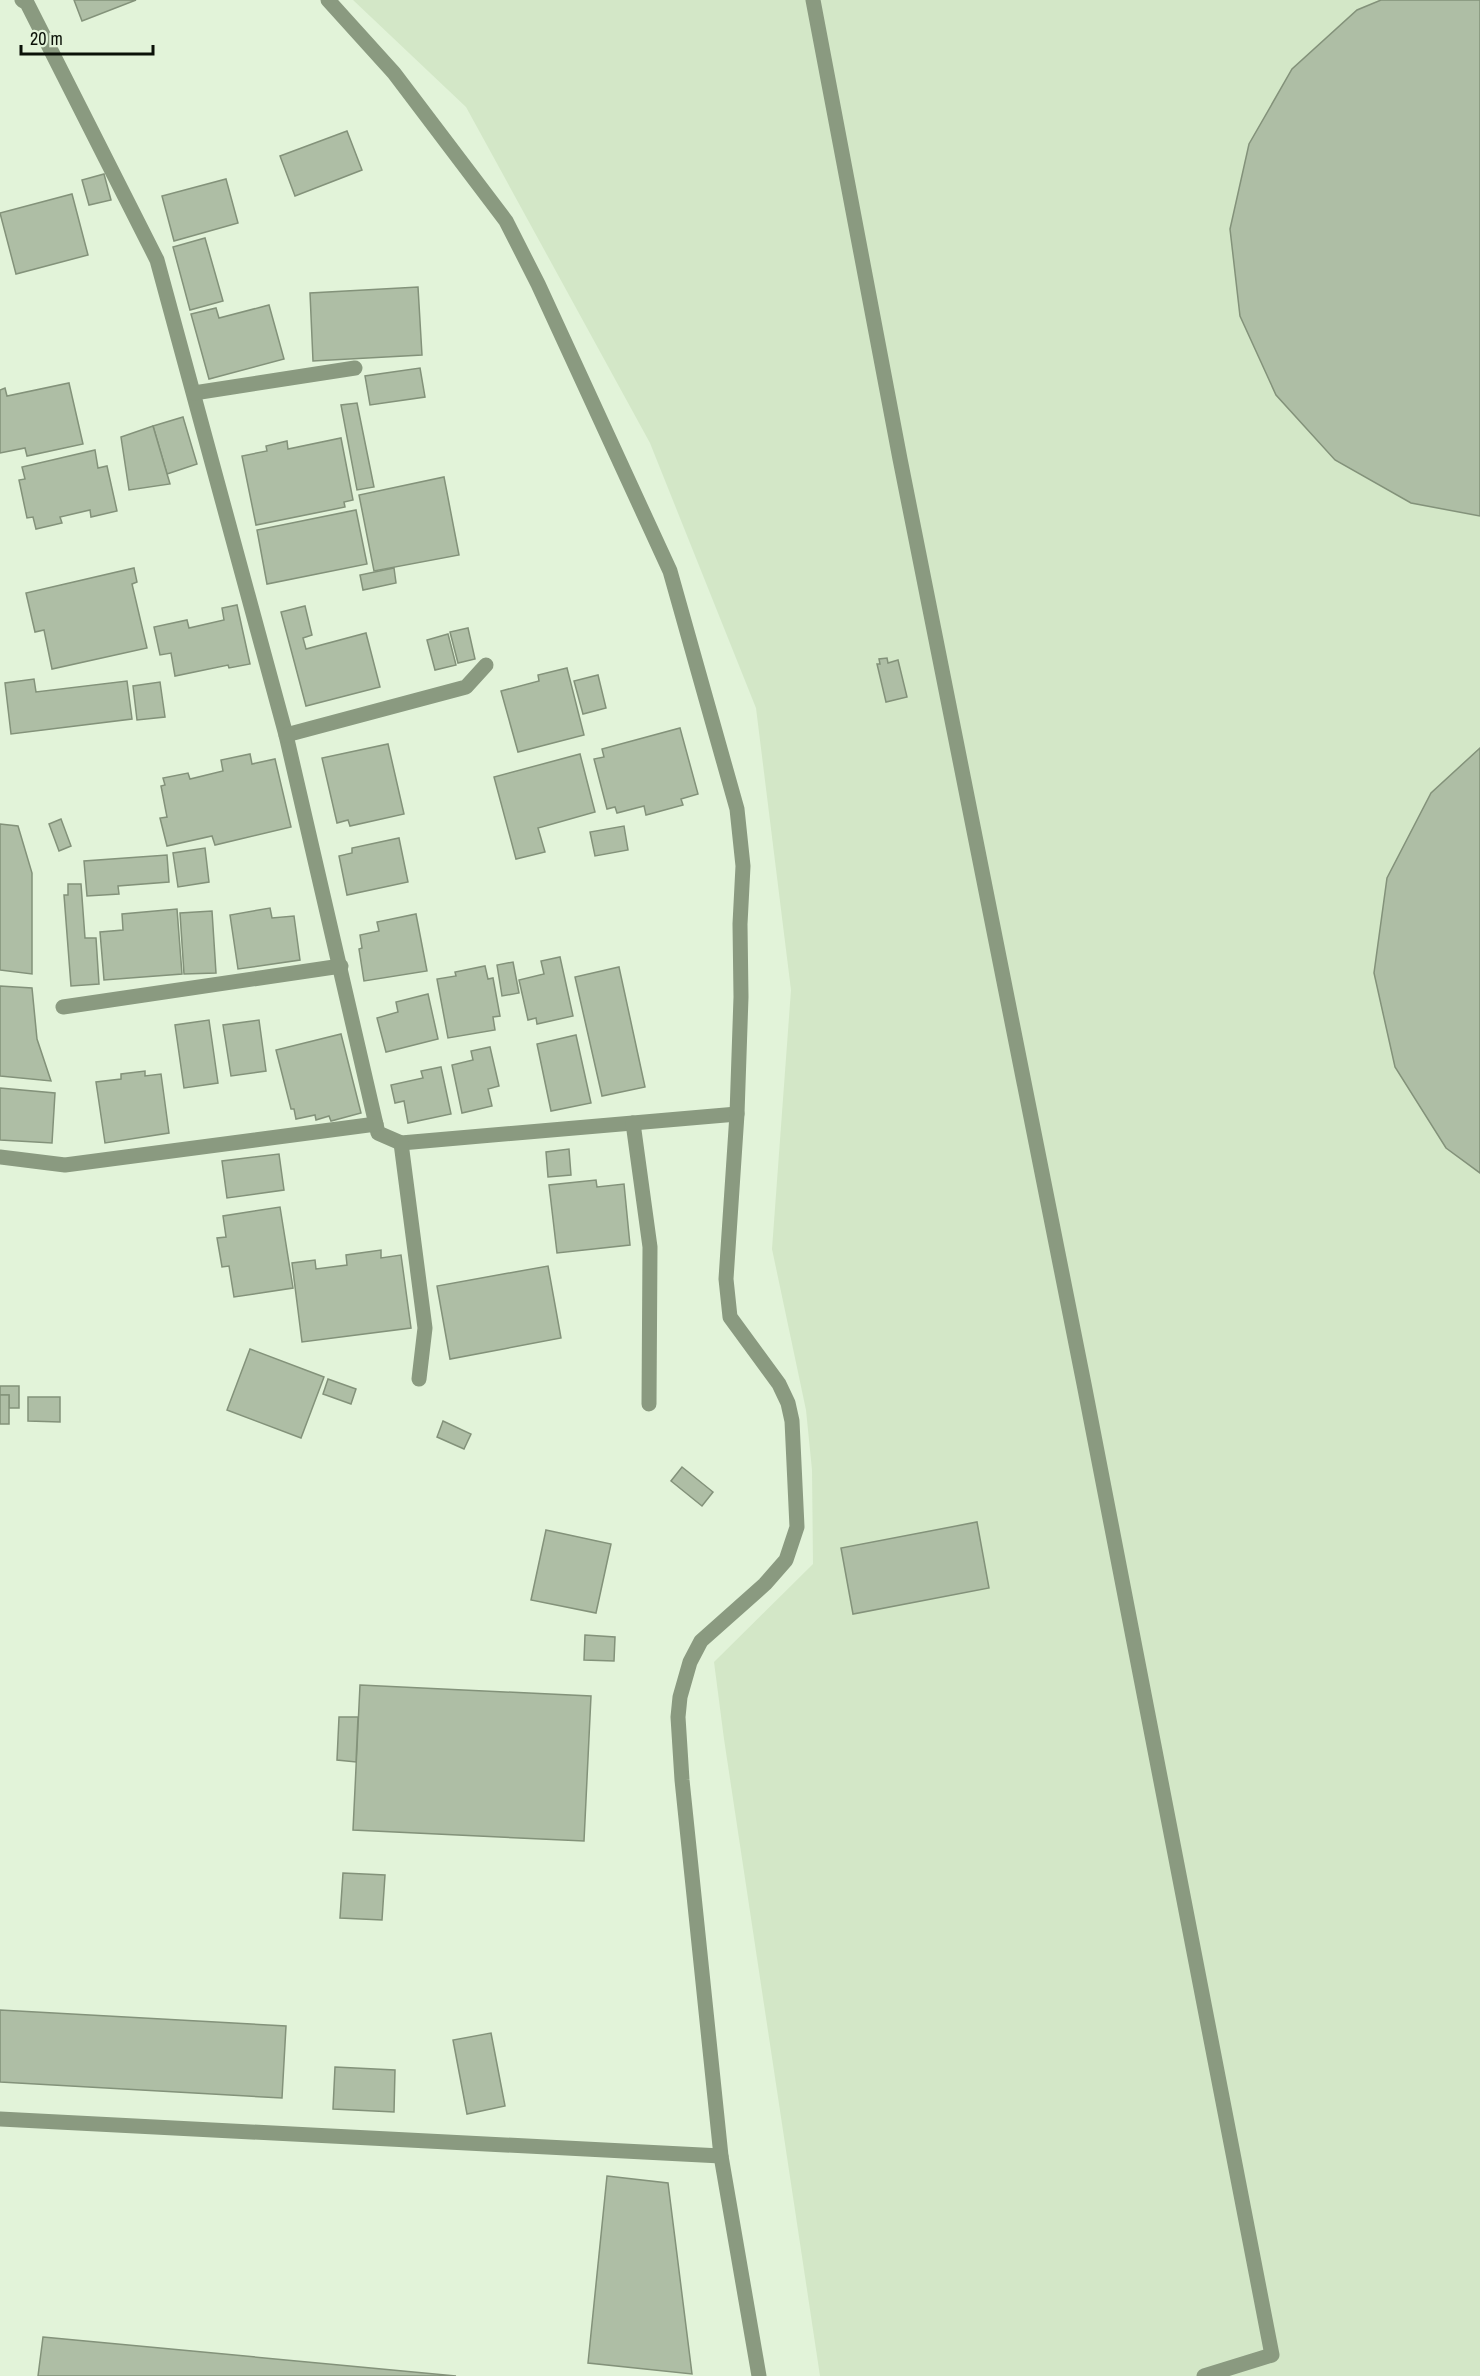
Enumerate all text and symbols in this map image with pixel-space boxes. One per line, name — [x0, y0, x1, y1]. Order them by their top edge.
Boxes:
scale bar — [21, 18, 153, 56]
text: 20 m — [30, 26, 63, 51]

